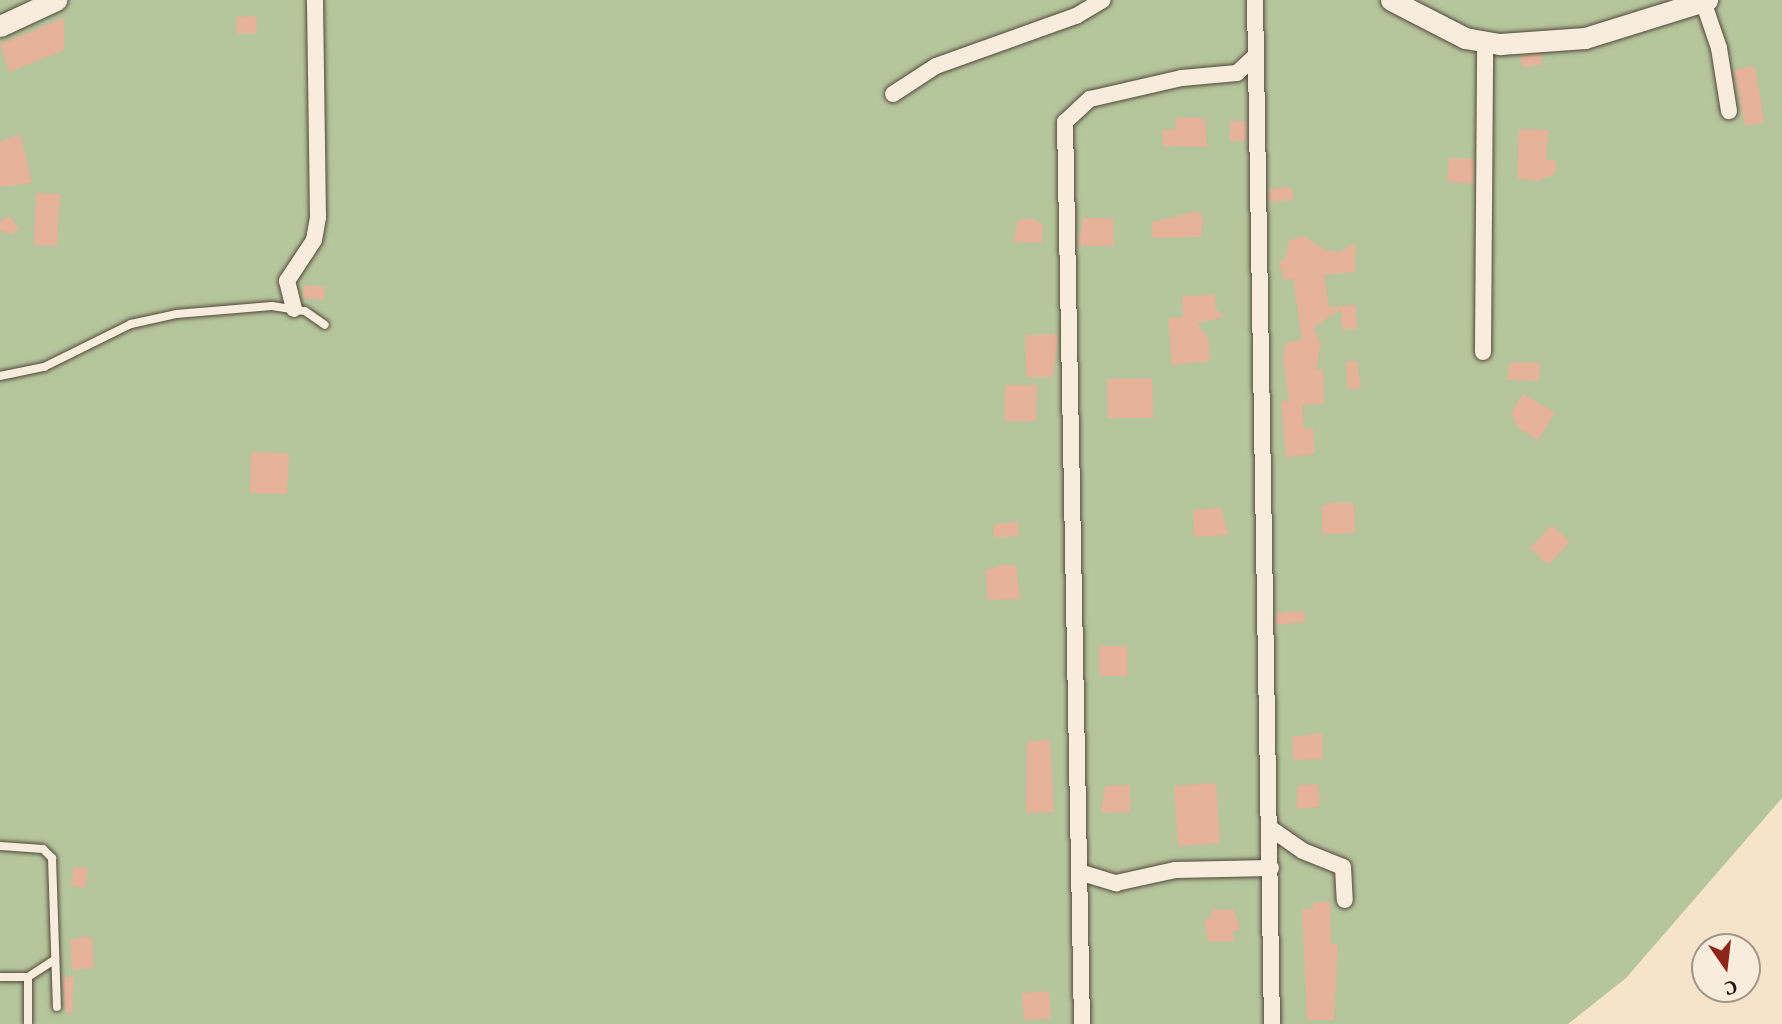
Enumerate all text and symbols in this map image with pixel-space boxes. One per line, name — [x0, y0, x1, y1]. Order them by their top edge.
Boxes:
north arrow — [1691, 933, 1761, 1003]
text: С — [1722, 972, 1740, 1001]

